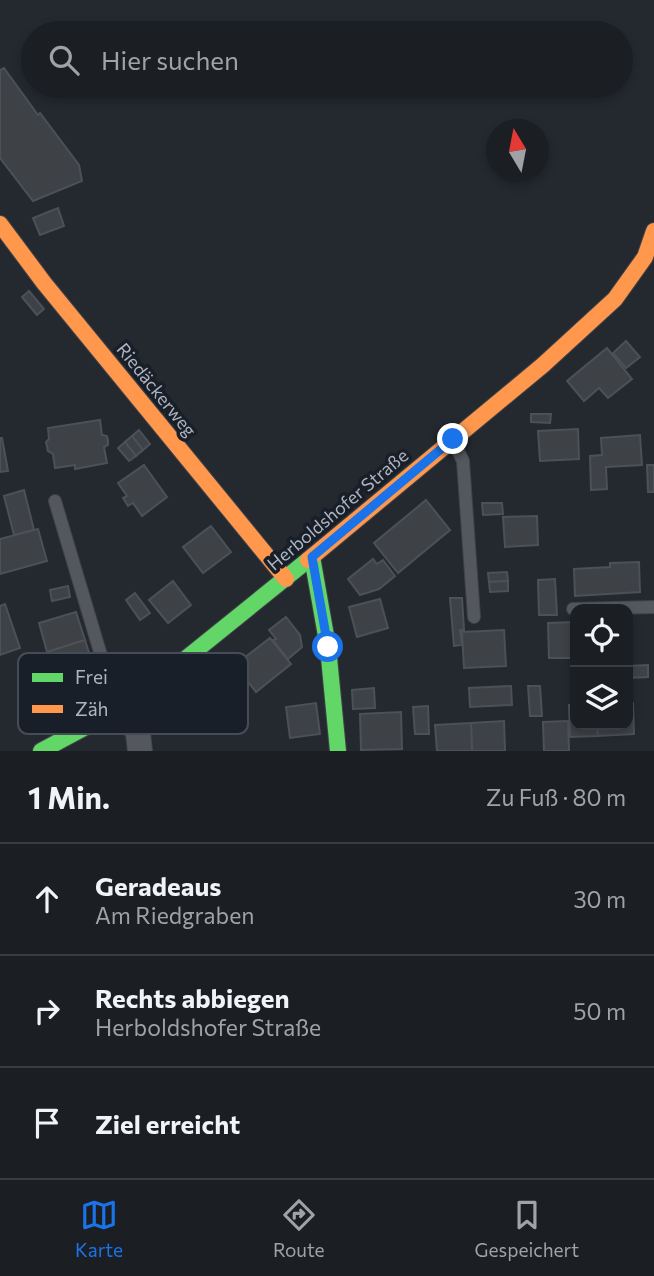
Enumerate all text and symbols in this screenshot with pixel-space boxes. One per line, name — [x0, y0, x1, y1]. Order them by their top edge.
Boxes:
search box — [21, 21, 633, 98]
icon: search — [45, 41, 83, 79]
text: Hier suchen — [101, 44, 239, 75]
north arrow — [486, 119, 549, 182]
street label: Riedäckerweg — [112, 338, 201, 441]
route end — [437, 423, 468, 454]
street label: Herboldshofer Straße — [262, 444, 412, 575]
map controls — [570, 604, 633, 730]
button: locate — [570, 604, 633, 667]
route start — [312, 631, 343, 662]
legend — [18, 653, 248, 734]
text: Frei — [75, 665, 108, 688]
button: layers — [570, 667, 633, 730]
text: Zäh — [75, 697, 109, 720]
text: 1 Min. — [28, 778, 110, 815]
text: Zu Fuß · 80 m — [486, 783, 626, 811]
text: Geradeaus — [95, 870, 221, 901]
icon: ahead — [28, 880, 66, 918]
text: 30 m — [573, 885, 626, 913]
text: Am Riedgraben — [95, 901, 254, 929]
text: Rechts abbiegen — [95, 982, 290, 1013]
icon: right — [28, 992, 66, 1030]
text: 50 m — [573, 997, 626, 1025]
text: Herboldshofer Straße — [95, 1013, 321, 1041]
icon: arrive — [28, 1104, 66, 1142]
text: Ziel erreicht — [95, 1108, 240, 1139]
tab: Karte — [75, 1196, 123, 1261]
tab: Route — [273, 1196, 325, 1261]
tab: Gespeichert — [475, 1196, 579, 1261]

